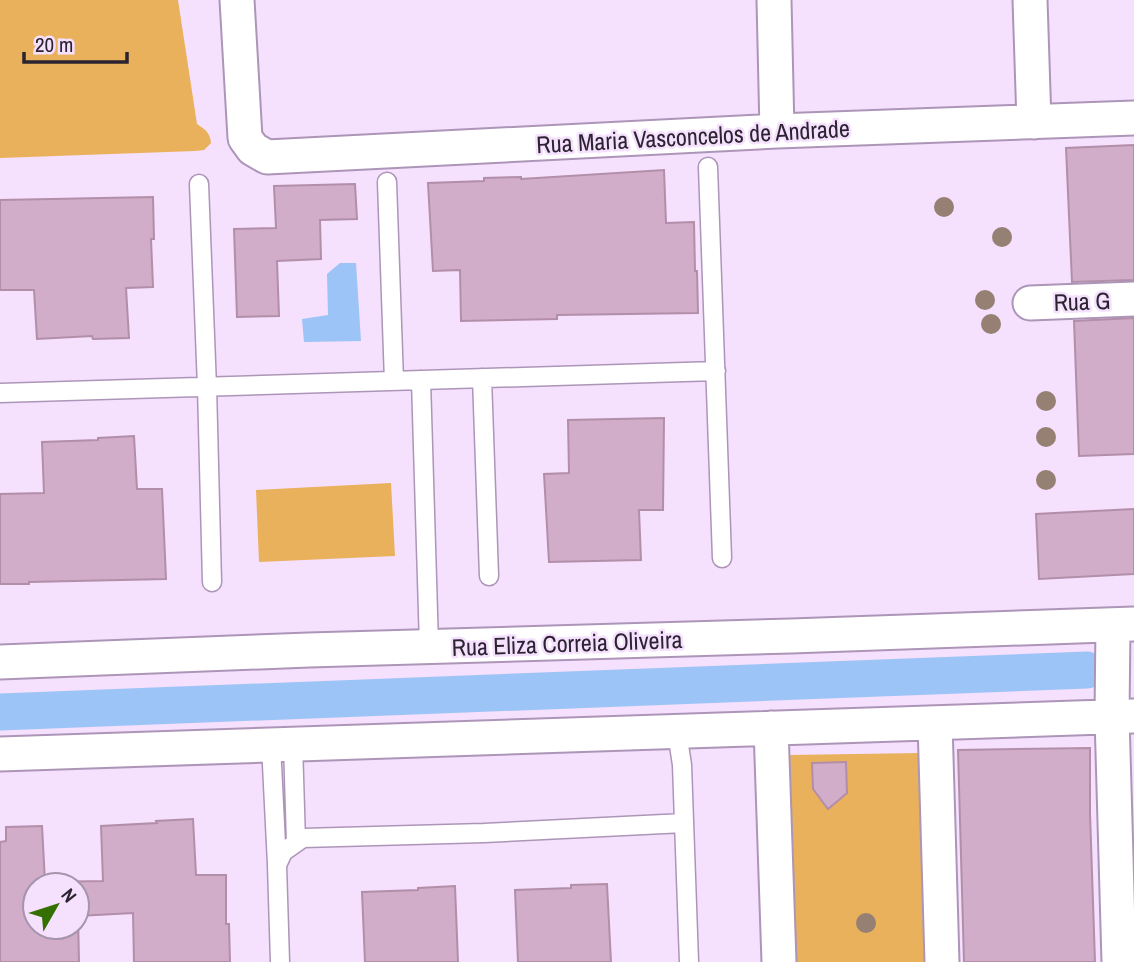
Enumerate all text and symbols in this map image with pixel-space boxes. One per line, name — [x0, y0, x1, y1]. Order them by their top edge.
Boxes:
scale bar — [24, 21, 128, 65]
text: 20 m — [35, 30, 73, 59]
street label: Rua Maria Vasconcelos de Andrade — [536, 112, 850, 160]
street label: Rua G — [1053, 284, 1111, 318]
street label: Rua Eliza Correia Oliveira — [451, 623, 683, 663]
north arrow — [21, 871, 91, 941]
text: N — [56, 883, 83, 908]

